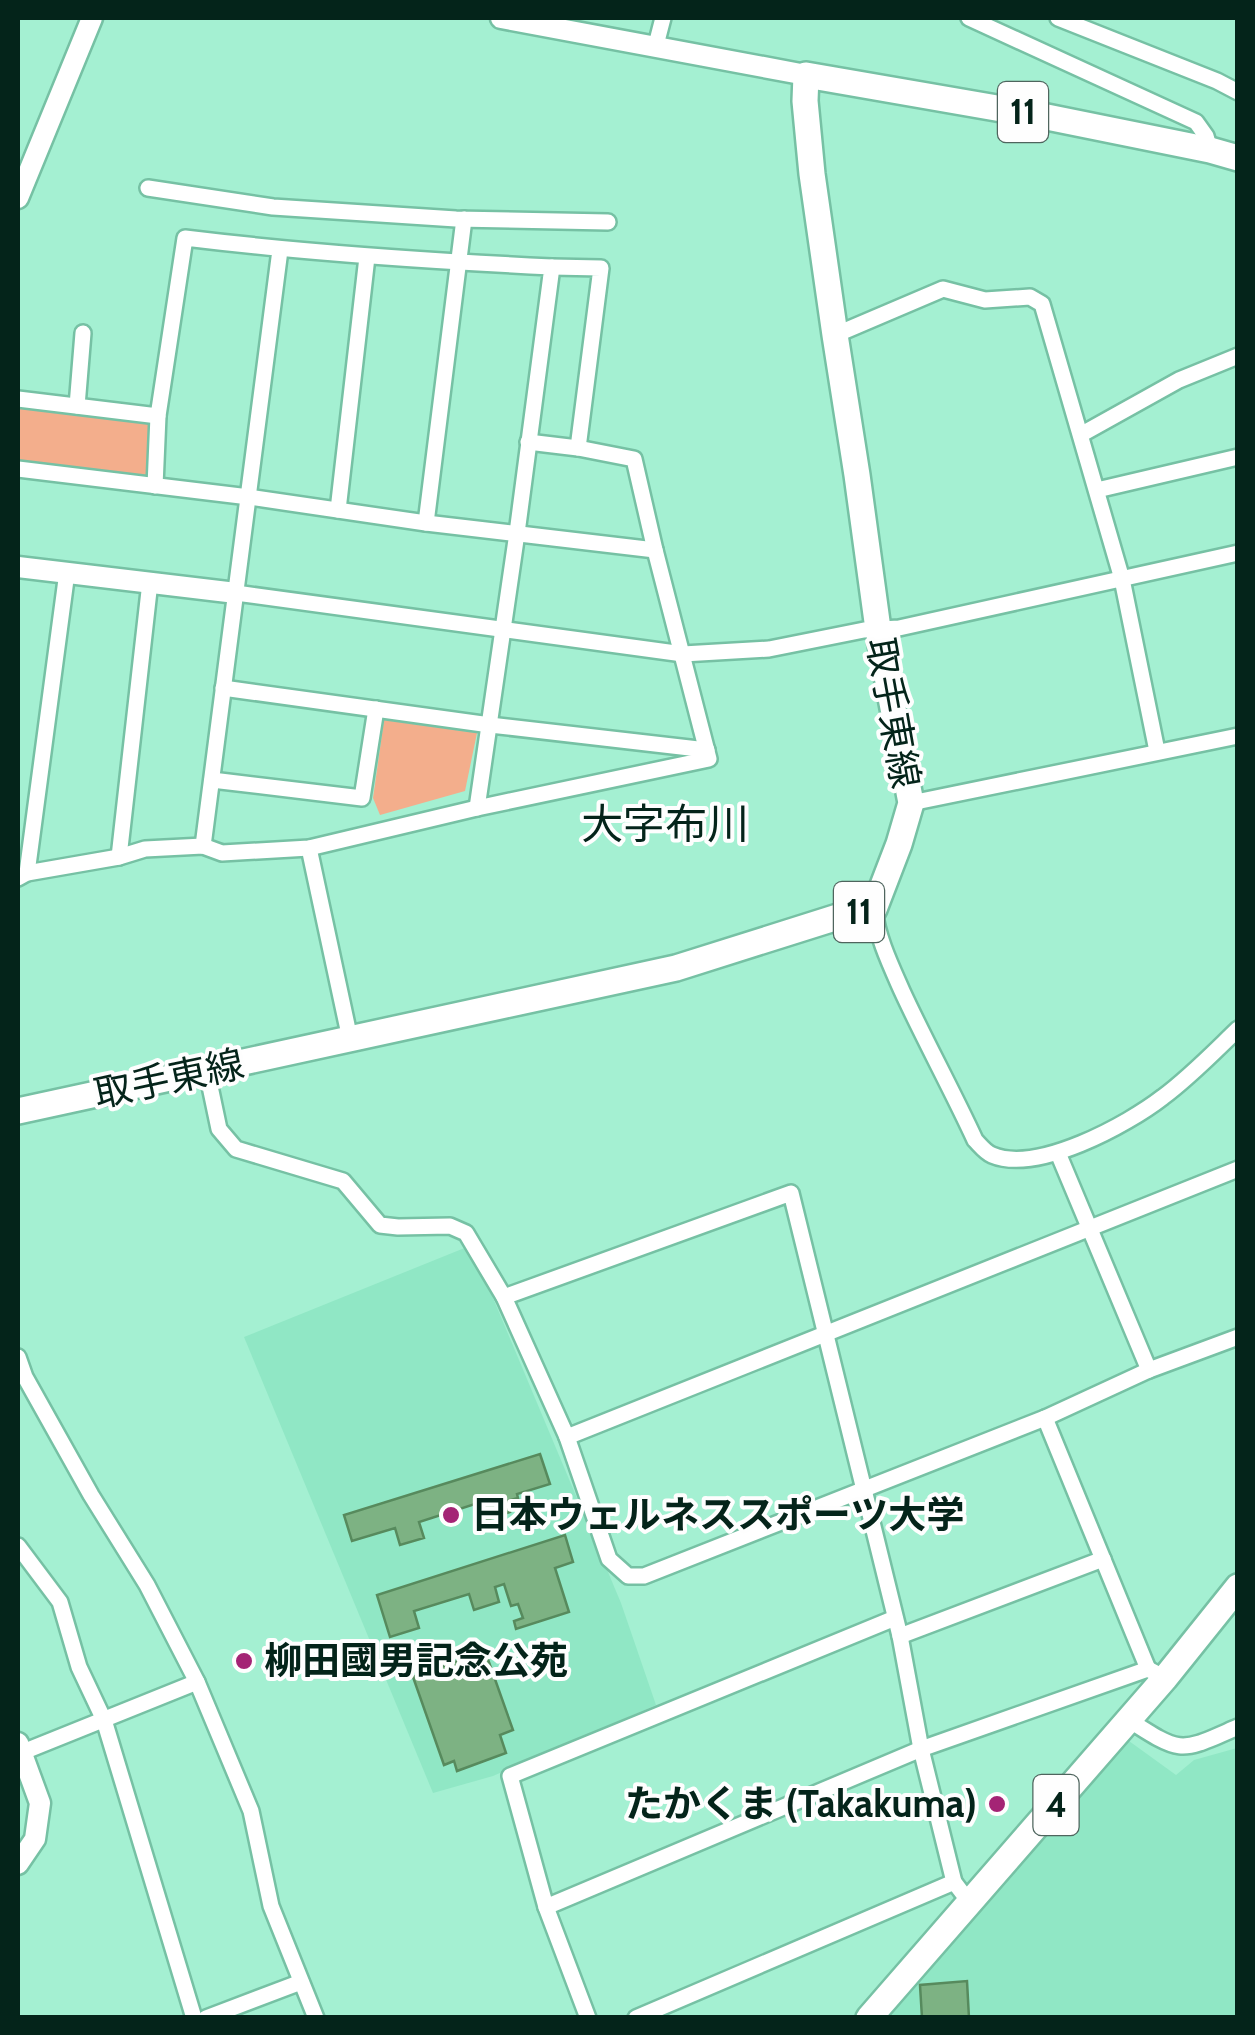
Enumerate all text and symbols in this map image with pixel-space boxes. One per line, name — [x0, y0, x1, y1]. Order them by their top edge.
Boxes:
road number: 11 — [998, 82, 1048, 142]
street label: 取手東線 — [857, 634, 930, 792]
district label: 大字布川 — [581, 798, 749, 850]
road number: 11 — [834, 882, 884, 942]
street label: 取手東線 — [90, 1040, 248, 1117]
place label: 日本ウェルネススポーツ大学 — [471, 1491, 964, 1538]
marker: 日本ウェルネススポーツ大学 — [440, 1504, 462, 1526]
place label: 柳田國男記念公苑 — [264, 1637, 568, 1684]
marker: 柳田國男記念公苑 — [233, 1650, 255, 1672]
road number: 4 — [1034, 1775, 1078, 1835]
place label: たかくま (Takakuma) — [625, 1780, 977, 1827]
marker: たかくま (Takakuma) — [986, 1793, 1008, 1815]

